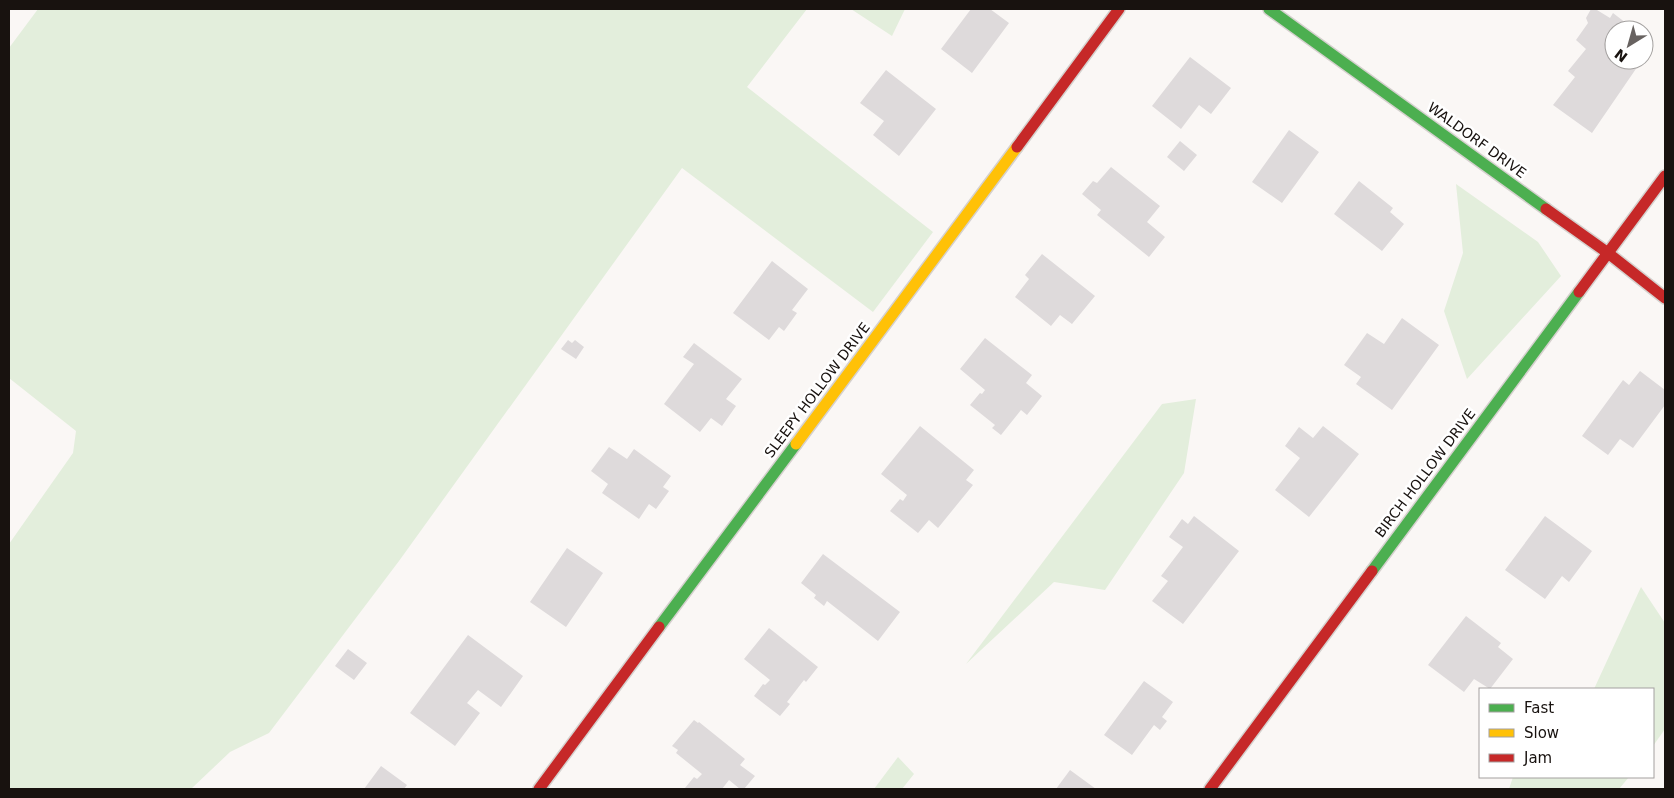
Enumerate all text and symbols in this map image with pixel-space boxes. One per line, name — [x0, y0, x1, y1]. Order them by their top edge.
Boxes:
north arrow — [1604, 20, 1654, 70]
text: N — [1612, 45, 1631, 65]
street label: WALDORF DRIVE — [1425, 99, 1529, 181]
street label: SLEEPY HOLLOW DRIVE — [761, 319, 873, 461]
street label: BIRCH HOLLOW DRIVE — [1372, 406, 1478, 540]
legend — [1479, 688, 1654, 778]
text: Fast — [1524, 699, 1554, 717]
text: Slow — [1524, 724, 1559, 742]
text: Jam — [1523, 749, 1552, 767]

